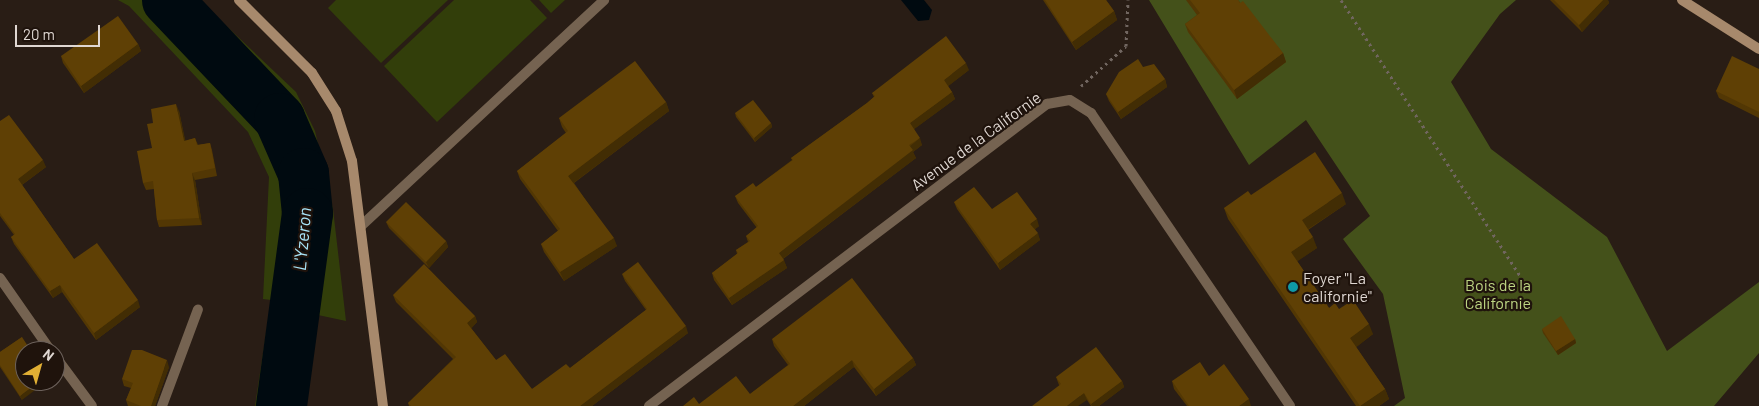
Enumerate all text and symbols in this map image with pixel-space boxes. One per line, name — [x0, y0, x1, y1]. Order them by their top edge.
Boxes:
scale bar — [18, 15, 102, 47]
text: 20 m — [23, 25, 55, 43]
street label: Avenue de la Californie — [907, 87, 1045, 195]
water label: L'Yzeron — [288, 206, 316, 272]
place label: Foyer "La californie" — [1303, 268, 1372, 306]
park label: Bois de la Californie — [1465, 275, 1531, 313]
marker: Foyer "La californie" — [1287, 281, 1299, 293]
north arrow — [15, 341, 65, 391]
text: N — [40, 345, 58, 364]

